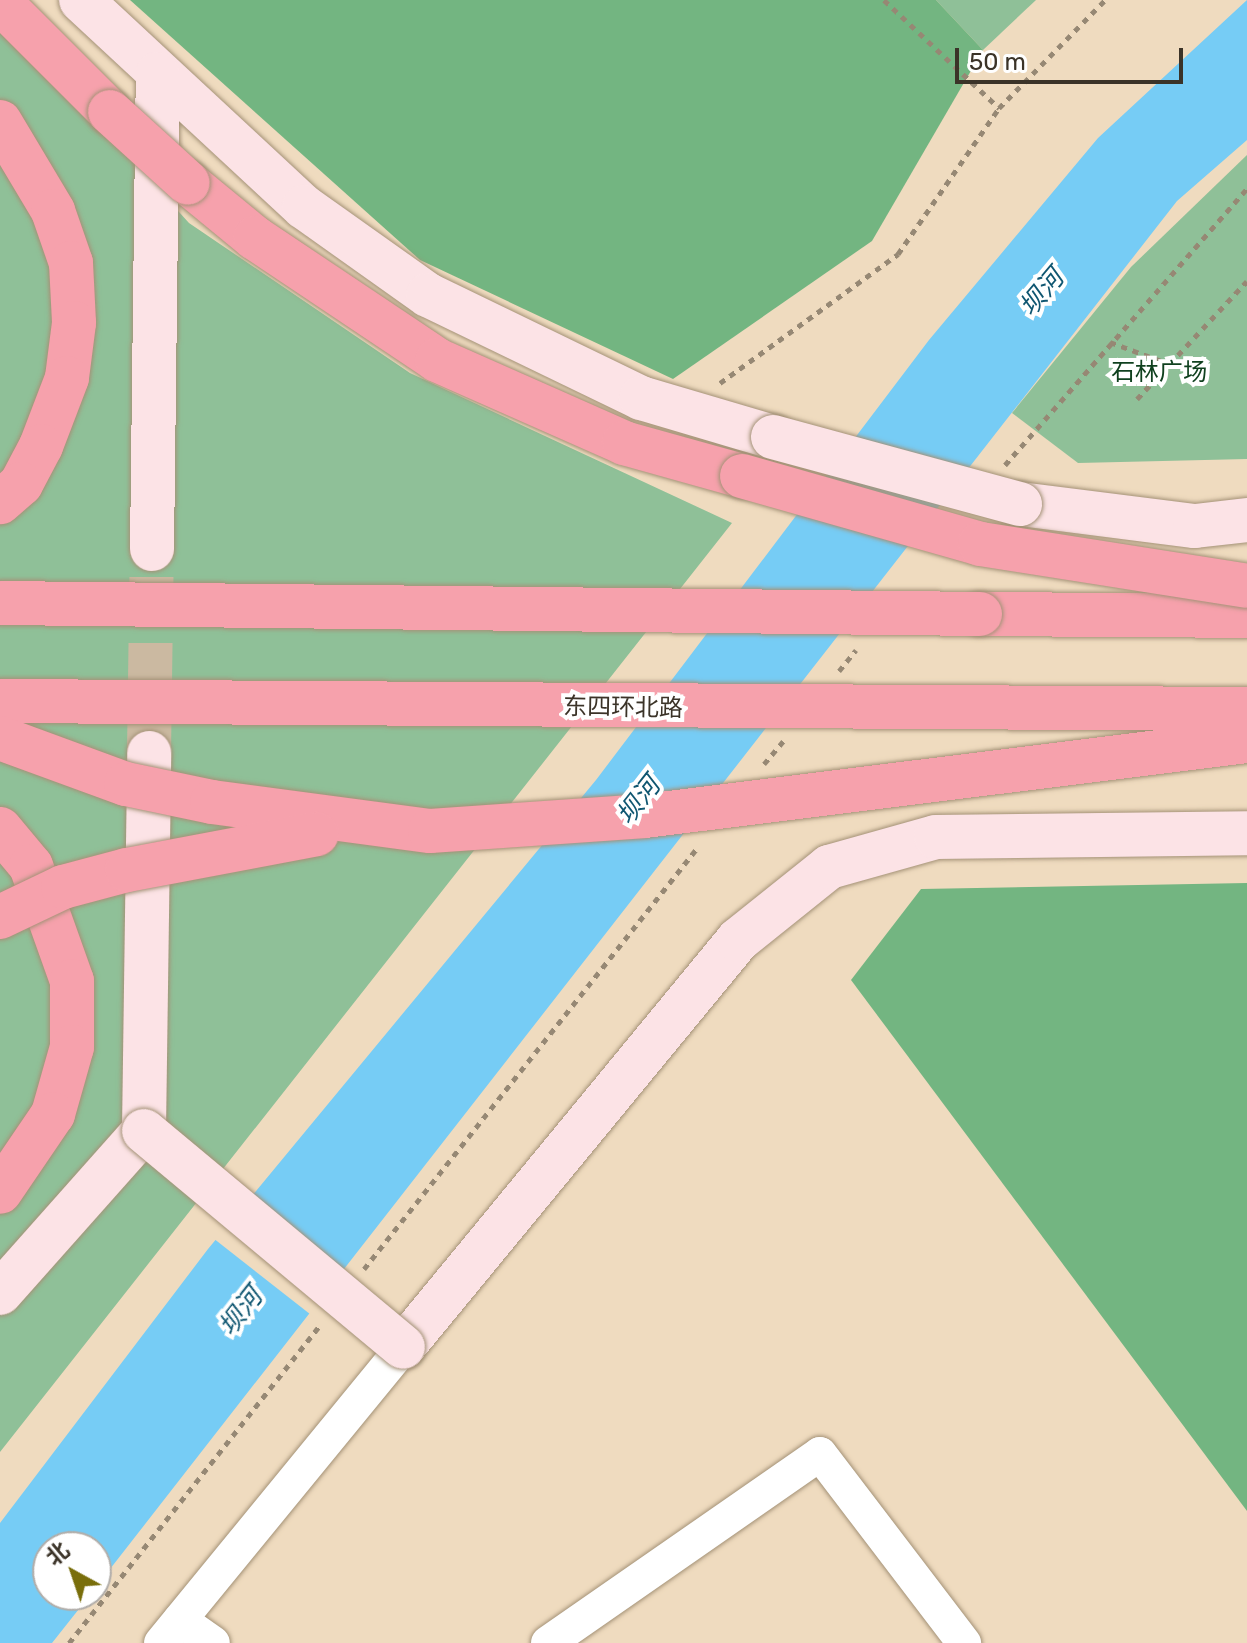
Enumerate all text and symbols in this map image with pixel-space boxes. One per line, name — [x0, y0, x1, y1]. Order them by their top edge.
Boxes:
scale bar — [959, 32, 1187, 82]
text: 50 m — [969, 48, 1026, 76]
water label: 坝河 — [1013, 263, 1071, 323]
park label: 石林广场 — [1111, 359, 1207, 387]
street label: 东四环北路 — [563, 693, 683, 723]
water label: 坝河 — [611, 771, 667, 831]
water label: 坝河 — [213, 1282, 269, 1342]
north arrow — [32, 1531, 112, 1611]
text: 北 — [40, 1536, 75, 1571]

